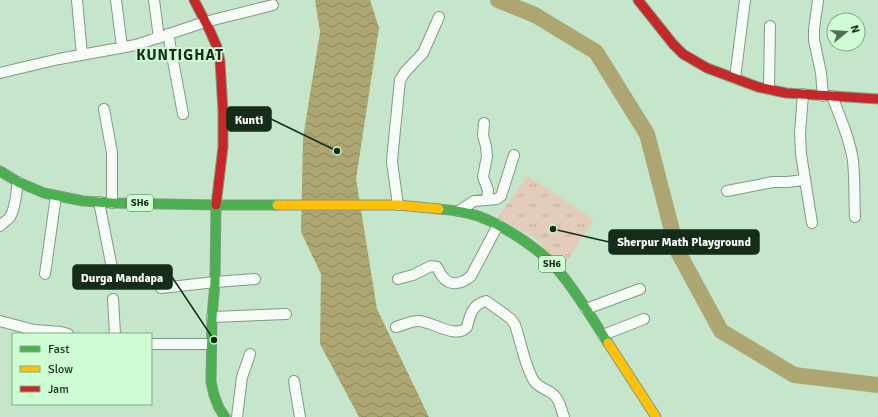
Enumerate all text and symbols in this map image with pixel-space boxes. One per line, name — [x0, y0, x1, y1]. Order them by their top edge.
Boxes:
north arrow — [826, 12, 866, 52]
text: N — [848, 23, 862, 35]
district label: KUNTIGHAT — [136, 46, 224, 64]
callout: Kunti — [227, 107, 271, 131]
text: Kunti — [235, 113, 263, 128]
road number: SH6 — [127, 195, 153, 211]
callout: Sherpur Math Playground — [609, 230, 759, 254]
text: Sherpur Math Playground — [617, 235, 751, 250]
road number: SH6 — [539, 256, 565, 272]
callout: Durga Mandapa — [73, 265, 172, 289]
text: Durga Mandapa — [81, 271, 163, 286]
legend — [12, 333, 152, 405]
text: Fast — [48, 342, 69, 357]
text: Slow — [48, 362, 73, 377]
text: Jam — [48, 382, 69, 397]

